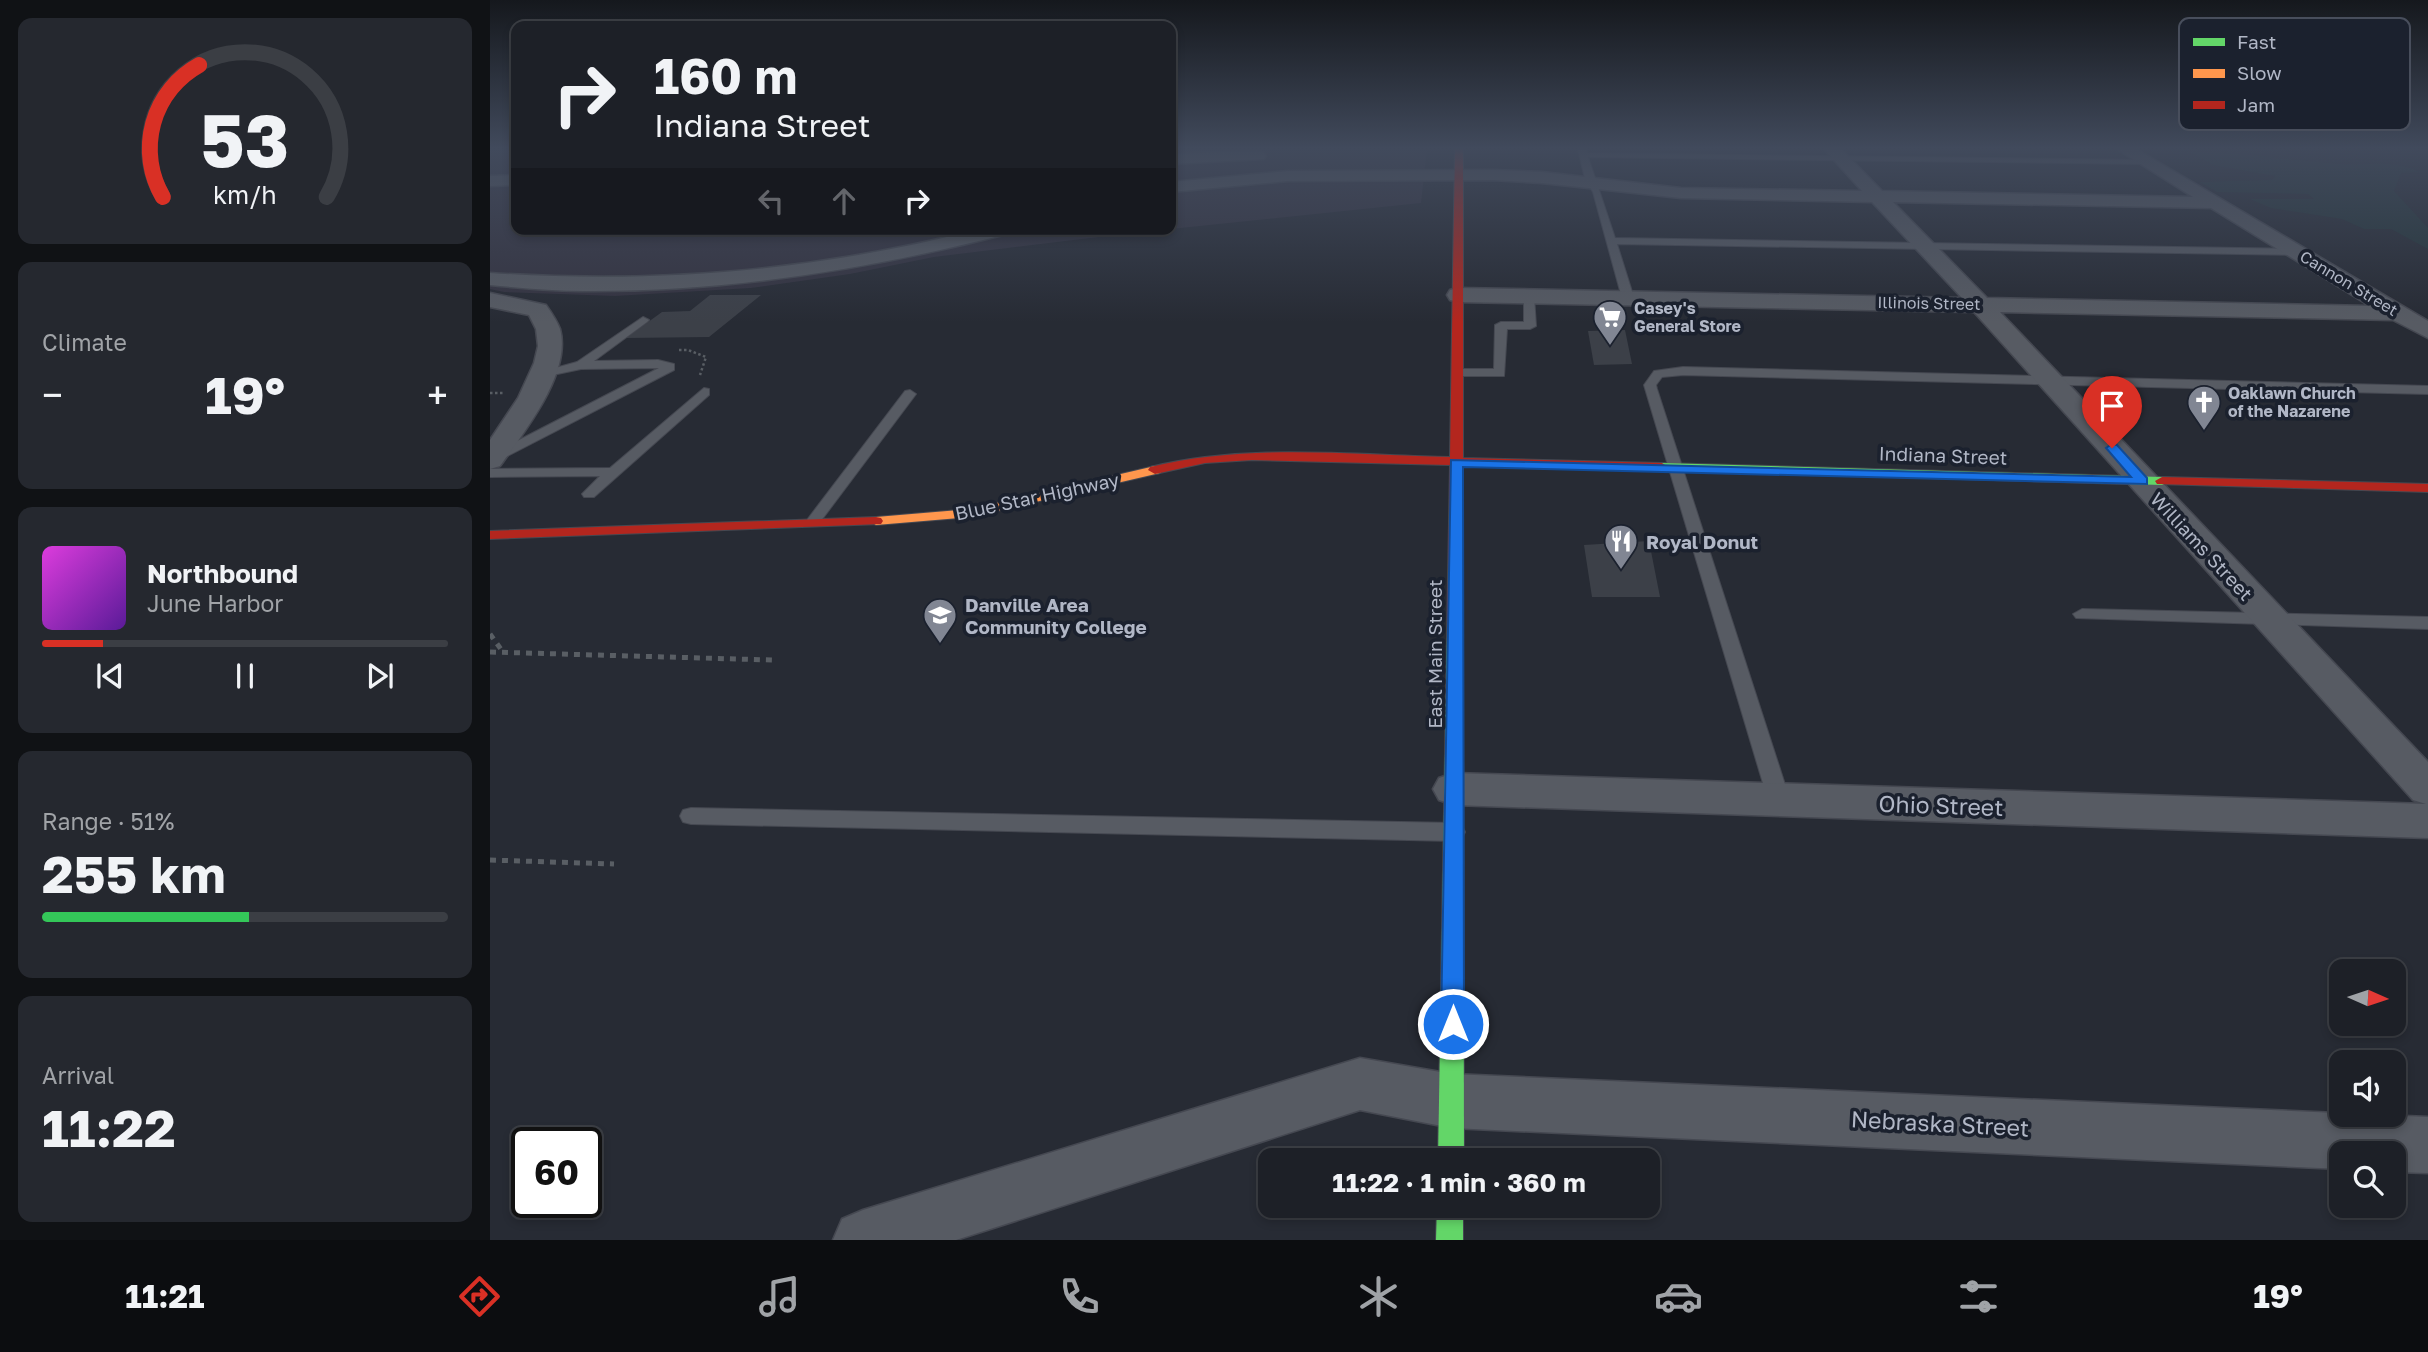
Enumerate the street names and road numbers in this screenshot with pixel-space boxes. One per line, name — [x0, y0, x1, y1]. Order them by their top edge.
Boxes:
street label: Cannon Street — [2297, 246, 2401, 320]
street label: Illinois Street — [1877, 292, 1981, 314]
street label: Indiana Street — [1878, 441, 2008, 469]
street label: Blue Star Highway — [953, 467, 1121, 525]
street label: Williams Street — [2146, 487, 2258, 605]
street label: East Main Street — [1423, 579, 1446, 729]
street label: Ohio Street — [1878, 789, 2004, 821]
street label: Nebraska Street — [1850, 1104, 2030, 1142]

